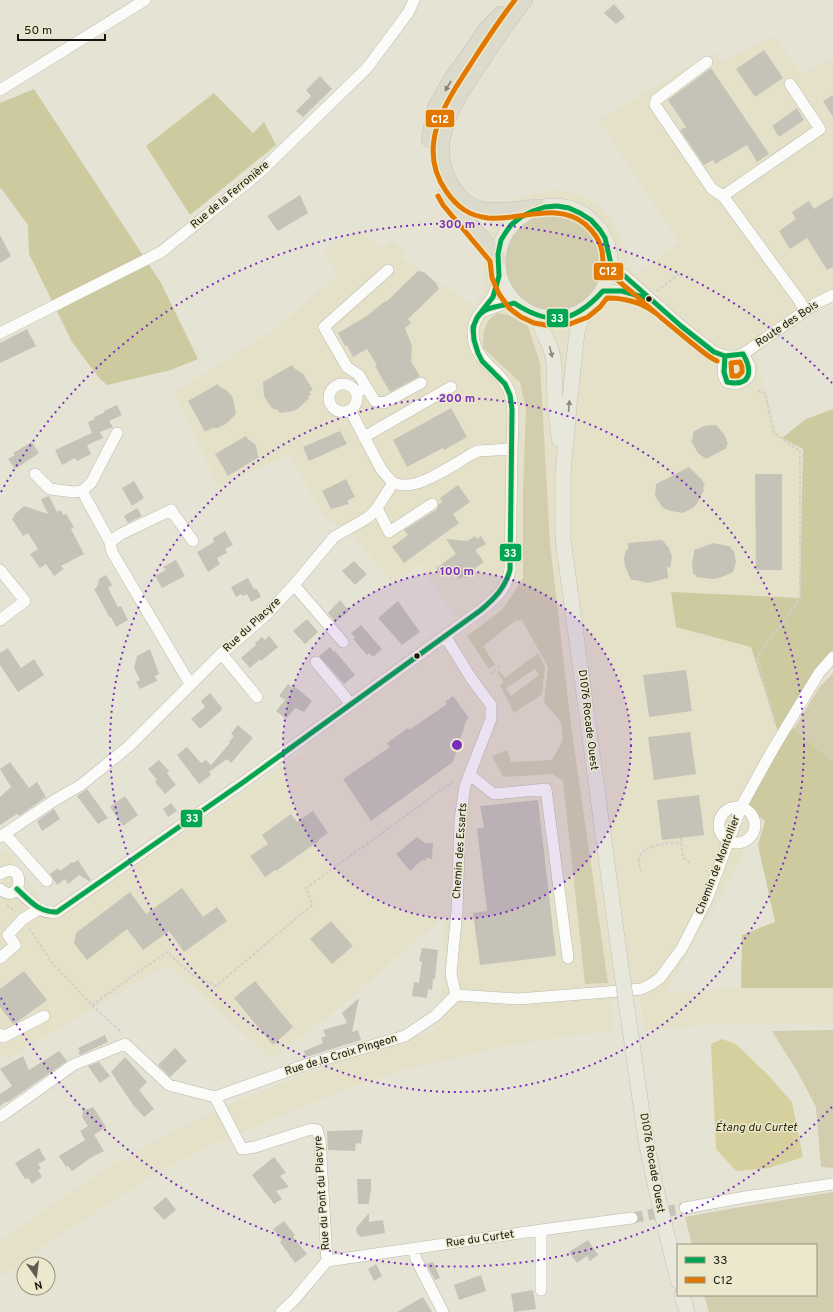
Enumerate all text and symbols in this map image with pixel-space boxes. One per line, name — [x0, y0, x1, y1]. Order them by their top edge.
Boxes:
scale bar — [18, 16, 105, 42]
text: 50 m — [24, 23, 52, 39]
one-way arrow — [445, 80, 452, 92]
line badge: C12 — [425, 109, 455, 128]
text: C12 — [431, 113, 449, 127]
street label: Rue de la Ferronière — [188, 158, 272, 232]
text: 300 m — [439, 217, 475, 233]
line badge: C12 — [593, 262, 624, 281]
text: C12 — [599, 265, 617, 279]
unlabelled marker — [644, 294, 654, 304]
street label: Route des Bois — [753, 298, 821, 350]
line badge: 33 — [546, 308, 569, 328]
text: 33 — [550, 312, 564, 326]
one-way arrow — [549, 345, 555, 358]
text: 200 m — [439, 391, 475, 407]
one-way arrow — [565, 400, 572, 412]
line badge: 33 — [499, 543, 522, 562]
text: 33 — [503, 547, 517, 561]
text: 100 m — [440, 564, 474, 580]
street label: Rue du Placyre — [220, 595, 284, 655]
unlabelled marker — [412, 651, 422, 661]
street label: D1076 Rocade Ouest — [575, 669, 601, 771]
centre of rings — [450, 738, 464, 752]
street label: Chemin des Essarts — [450, 802, 470, 900]
line badge: 33 — [180, 809, 203, 828]
text: 33 — [185, 812, 199, 826]
street label: Chemin de Montollier — [693, 813, 744, 917]
street label: Rue de la Croix Pingeon — [283, 1031, 399, 1079]
street label: D1076 Rocade Ouest — [636, 1112, 668, 1214]
water label: Étang du Curtet — [715, 1120, 798, 1136]
street label: Rue du Pont du Placyre — [311, 1135, 333, 1251]
street label: Rue du Curtet — [445, 1227, 515, 1251]
legend — [677, 1244, 817, 1296]
text: 33 — [713, 1253, 727, 1269]
north arrow — [16, 1256, 56, 1296]
text: C12 — [713, 1273, 733, 1289]
text: N — [33, 1277, 44, 1292]

